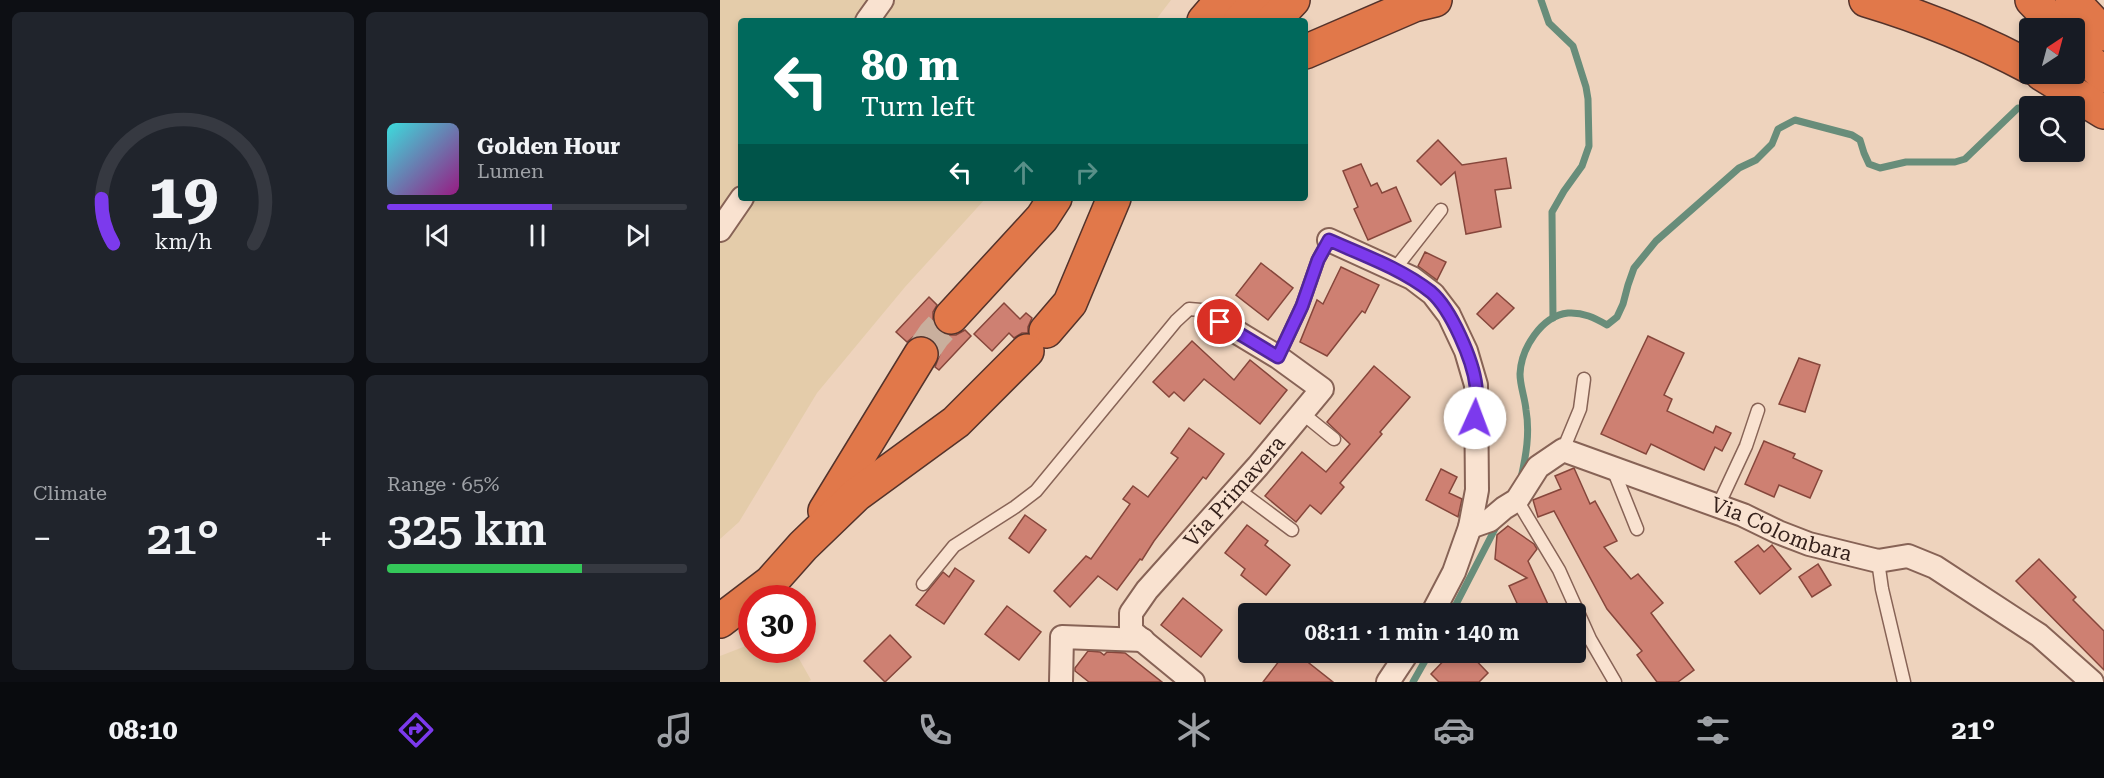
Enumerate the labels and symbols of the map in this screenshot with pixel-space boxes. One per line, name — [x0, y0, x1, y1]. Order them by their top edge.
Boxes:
north arrow — [2019, 18, 2085, 84]
pin — [1194, 296, 1245, 347]
position arrow — [1443, 386, 1507, 450]
street label: Via Primavera — [1179, 431, 1290, 552]
street label: Via Colombara — [1708, 492, 1855, 566]
speed limit sign: 30 — [738, 585, 816, 663]

